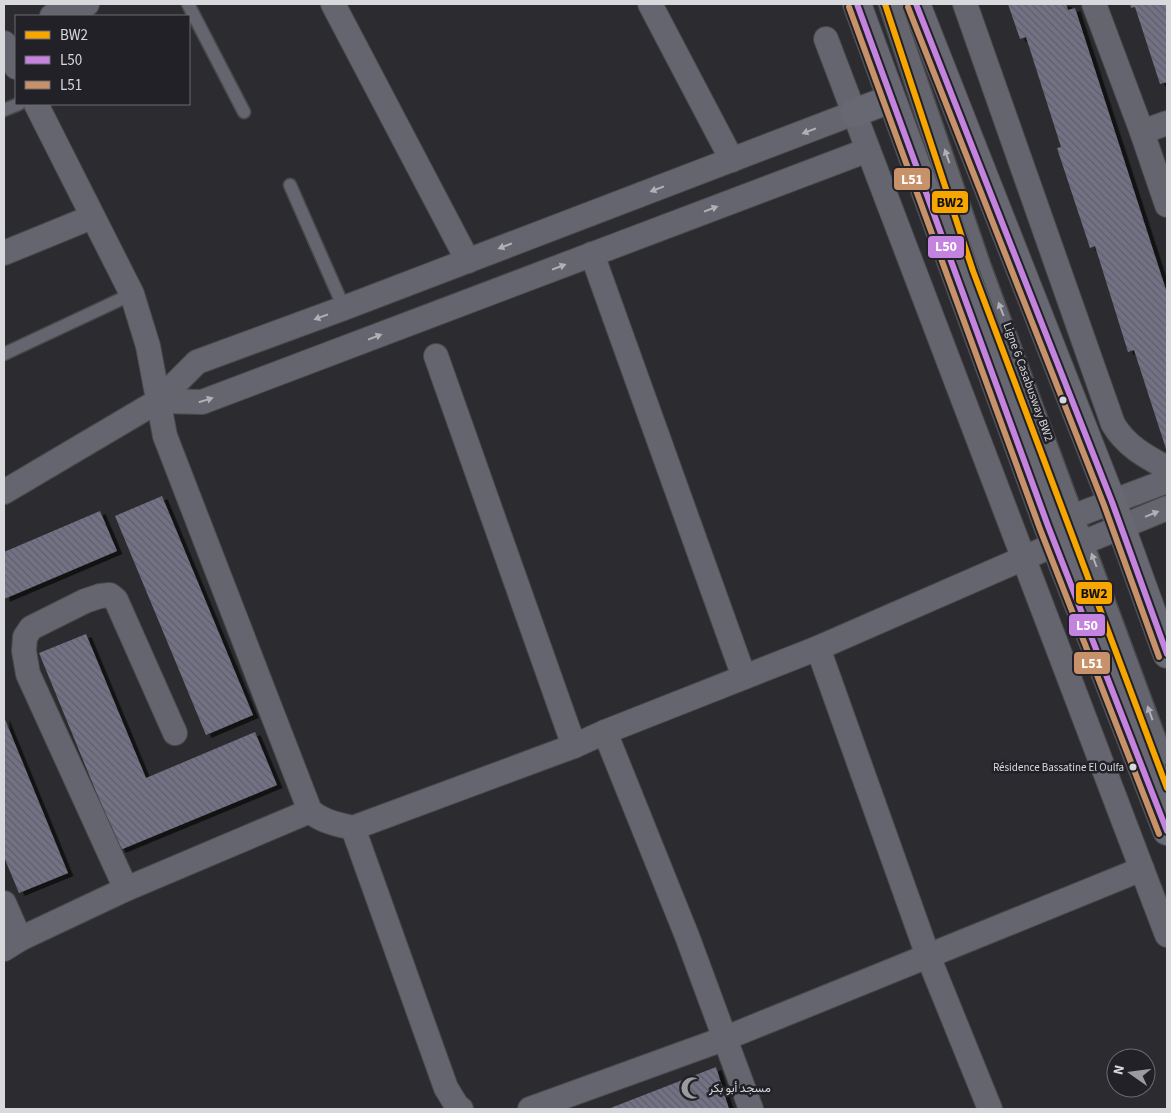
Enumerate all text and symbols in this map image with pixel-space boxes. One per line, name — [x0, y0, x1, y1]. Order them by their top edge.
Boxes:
legend — [15, 15, 190, 105]
text: BW2 — [60, 25, 88, 46]
text: L50 — [60, 50, 82, 71]
text: L51 — [60, 75, 82, 96]
one-way arrow — [801, 127, 816, 135]
one-way arrow — [943, 148, 951, 163]
line badge: L51 — [893, 167, 931, 191]
text: L51 — [901, 170, 923, 190]
one-way arrow — [649, 185, 664, 193]
line badge: BW2 — [931, 190, 969, 214]
text: BW2 — [936, 193, 964, 213]
one-way arrow — [704, 205, 719, 212]
line badge: L50 — [927, 235, 965, 259]
text: L50 — [935, 237, 957, 257]
one-way arrow — [498, 243, 512, 251]
one-way arrow — [552, 263, 567, 270]
one-way arrow — [997, 302, 1004, 317]
one-way arrow — [313, 313, 328, 321]
street label: Ligne 6 Casabusway BW2 — [999, 320, 1057, 444]
one-way arrow — [367, 333, 382, 340]
one-way arrow — [199, 395, 214, 403]
unlabelled marker — [1058, 395, 1068, 405]
one-way arrow — [1145, 510, 1160, 518]
one-way arrow — [1090, 552, 1098, 567]
line badge: BW2 — [1075, 581, 1113, 605]
text: BW2 — [1080, 584, 1108, 604]
line badge: L50 — [1068, 613, 1106, 637]
text: L50 — [1076, 616, 1098, 636]
line badge: L51 — [1073, 651, 1111, 675]
text: L51 — [1081, 654, 1103, 674]
one-way arrow — [1146, 705, 1153, 720]
place label: Résidence Bassatine El Oulfa — [993, 760, 1124, 775]
marker: Résidence Bassatine El Oulfa — [1128, 762, 1138, 772]
north arrow — [1106, 1048, 1156, 1098]
text: N — [1109, 1063, 1130, 1077]
mosque icon: مسجد أبو بكر — [679, 1075, 705, 1101]
place label: مسجد أبو بكر — [708, 1080, 771, 1097]

